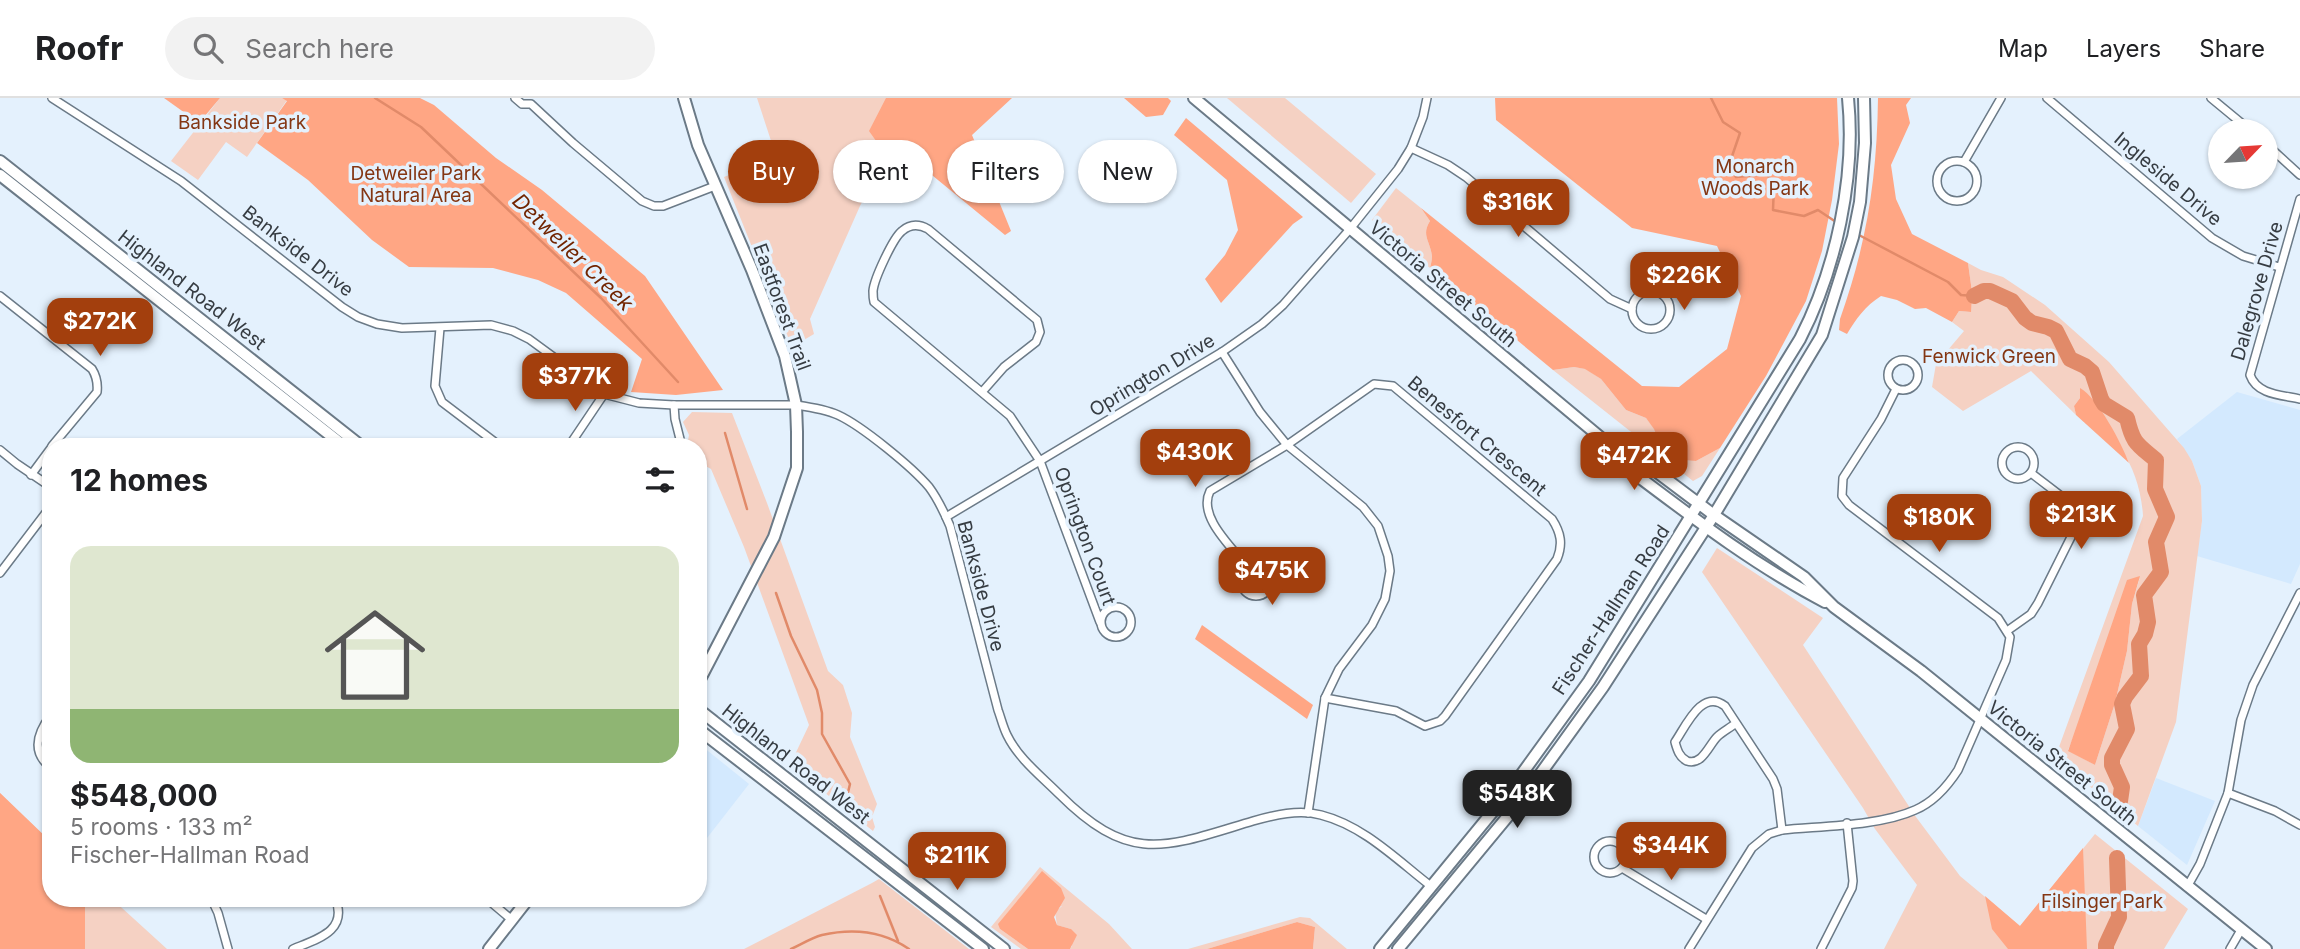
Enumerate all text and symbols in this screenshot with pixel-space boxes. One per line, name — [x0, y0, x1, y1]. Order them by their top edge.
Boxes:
search box — [165, 17, 655, 80]
text: Roofr — [35, 28, 123, 68]
icon: search — [189, 29, 227, 67]
text: Search here — [245, 33, 394, 64]
text: Map — [1998, 34, 2048, 63]
text: Layers — [2086, 34, 2161, 63]
text: Share — [2199, 34, 2265, 63]
park label: Bankside Park — [178, 111, 307, 134]
north arrow — [2208, 119, 2278, 189]
map controls — [2208, 119, 2278, 189]
street label: Ingleside Drive — [2109, 127, 2227, 231]
chip: Buy — [728, 140, 819, 203]
chip: Rent — [833, 140, 933, 203]
chip: Filters — [947, 140, 1064, 203]
chip: New — [1078, 140, 1177, 203]
park label: Monarch Woods Park — [1701, 155, 1810, 200]
park label: Detweiler Park Natural Area — [350, 162, 482, 207]
pin: $316K — [1469, 180, 1567, 239]
water label: Detweiler Creek — [507, 188, 639, 316]
text: $316K — [1482, 188, 1554, 216]
street label: Bankside Drive — [238, 201, 358, 301]
street label: Victoria Street South — [1365, 216, 1521, 352]
street label: Dalegrove Drive — [2226, 219, 2288, 363]
street label: Highland Road West — [113, 225, 271, 355]
street label: Eastforest Trail — [748, 240, 816, 374]
pin: $226K — [1635, 252, 1733, 312]
text: $226K — [1646, 261, 1722, 289]
pin: $272K — [51, 299, 149, 358]
text: $272K — [63, 307, 137, 335]
street label: Oprington Drive — [1085, 329, 1219, 421]
park label: Fenwick Green — [1922, 345, 2056, 368]
pin: $377K — [526, 354, 624, 413]
text: $377K — [538, 362, 612, 390]
street label: Benesfort Crescent — [1403, 371, 1551, 501]
pin: $430K — [1146, 430, 1244, 489]
pin: $472K — [1585, 432, 1683, 492]
text: $430K — [1156, 438, 1234, 466]
text: $472K — [1596, 441, 1672, 469]
icon: filters — [641, 461, 679, 499]
text: 12 homes — [70, 462, 208, 498]
street label: Oprington Court — [1049, 464, 1121, 608]
pin: $213K — [2032, 491, 2130, 551]
pin: $180K — [1890, 494, 1988, 554]
text: $213K — [2046, 500, 2116, 528]
text: $180K — [1903, 503, 1975, 531]
street label: Bankside Drive — [952, 518, 1010, 654]
street label: Fischer-Hallman Road — [1547, 521, 1675, 699]
pin: $475K — [1223, 547, 1321, 607]
text: $475K — [1234, 556, 1310, 584]
icon: home — [312, 592, 438, 718]
street label: Victoria Street South — [1983, 696, 2141, 830]
street label: Highland Road West — [717, 699, 875, 829]
pin: $548K — [1468, 770, 1566, 830]
text: $548,000 — [70, 777, 218, 813]
text: $548K — [1479, 779, 1555, 807]
text: 5 rooms · 133 m² — [70, 813, 253, 841]
pin: $344K — [1622, 822, 1720, 882]
text: $344K — [1632, 831, 1710, 859]
pin: $211K — [908, 832, 1006, 892]
text: Fischer-Hallman Road — [70, 841, 310, 869]
text: $211K — [924, 841, 990, 869]
park label: Filsinger Park — [2041, 890, 2164, 913]

